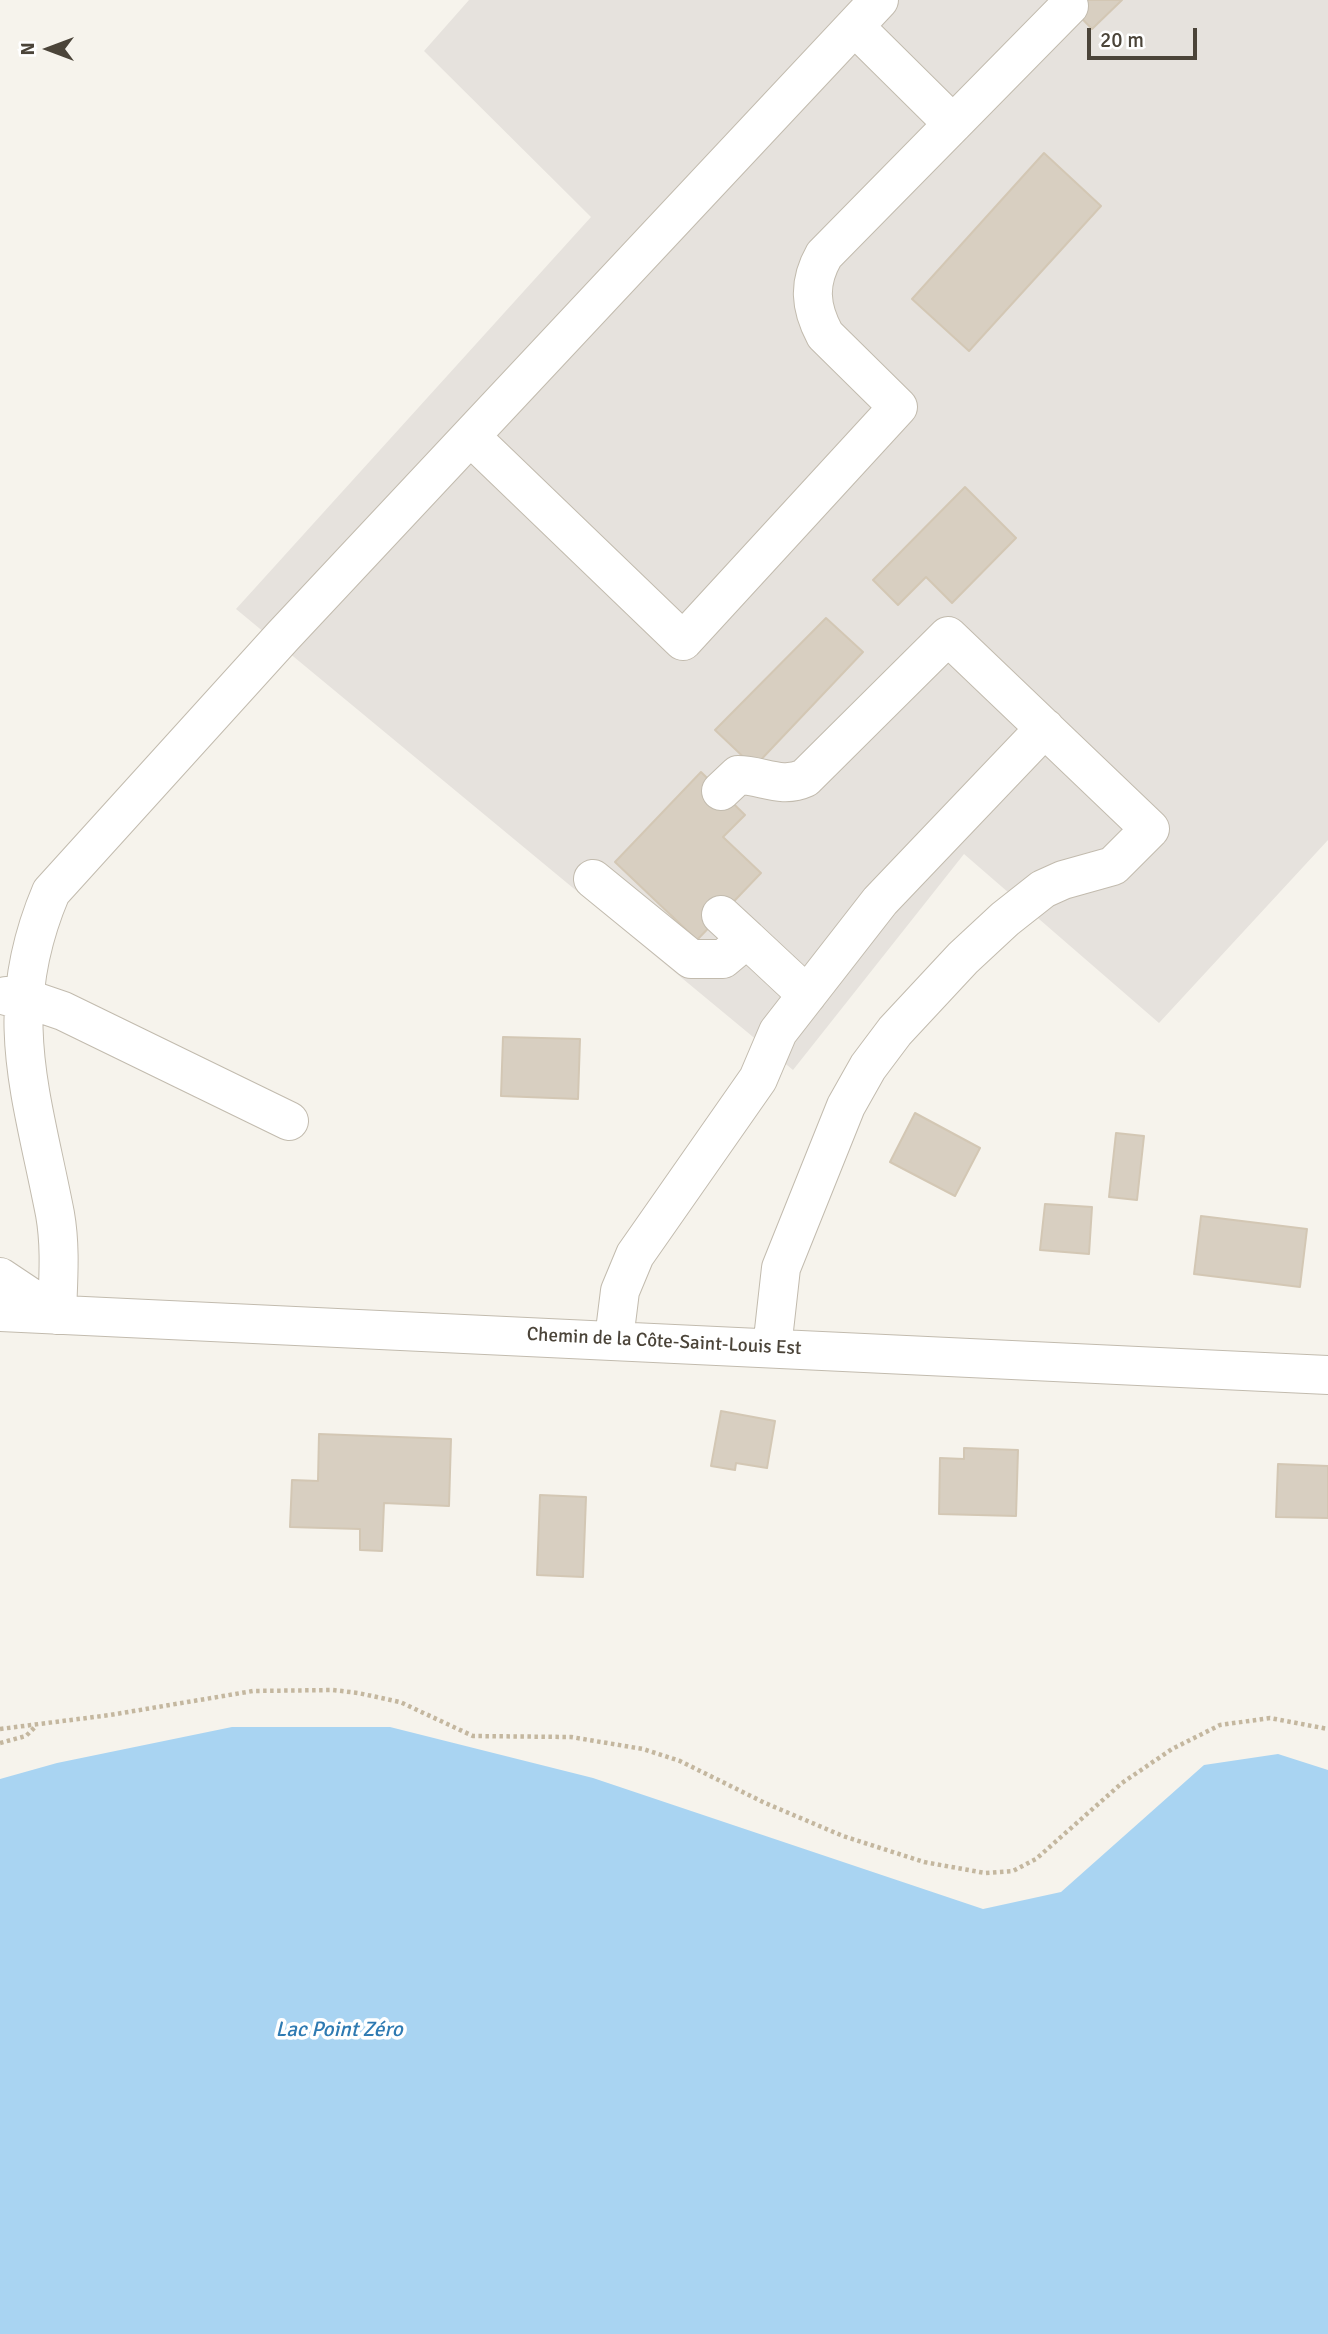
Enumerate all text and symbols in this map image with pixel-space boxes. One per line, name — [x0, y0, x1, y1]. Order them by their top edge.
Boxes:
north arrow — [14, 14, 84, 84]
scale bar — [1090, 14, 1200, 58]
text: 20 m — [1100, 27, 1144, 53]
text: N — [16, 42, 40, 56]
street label: Chemin de la Côte-Saint-Louis Est — [526, 1323, 802, 1361]
water label: Lac Point Zéro — [275, 2017, 403, 2043]

